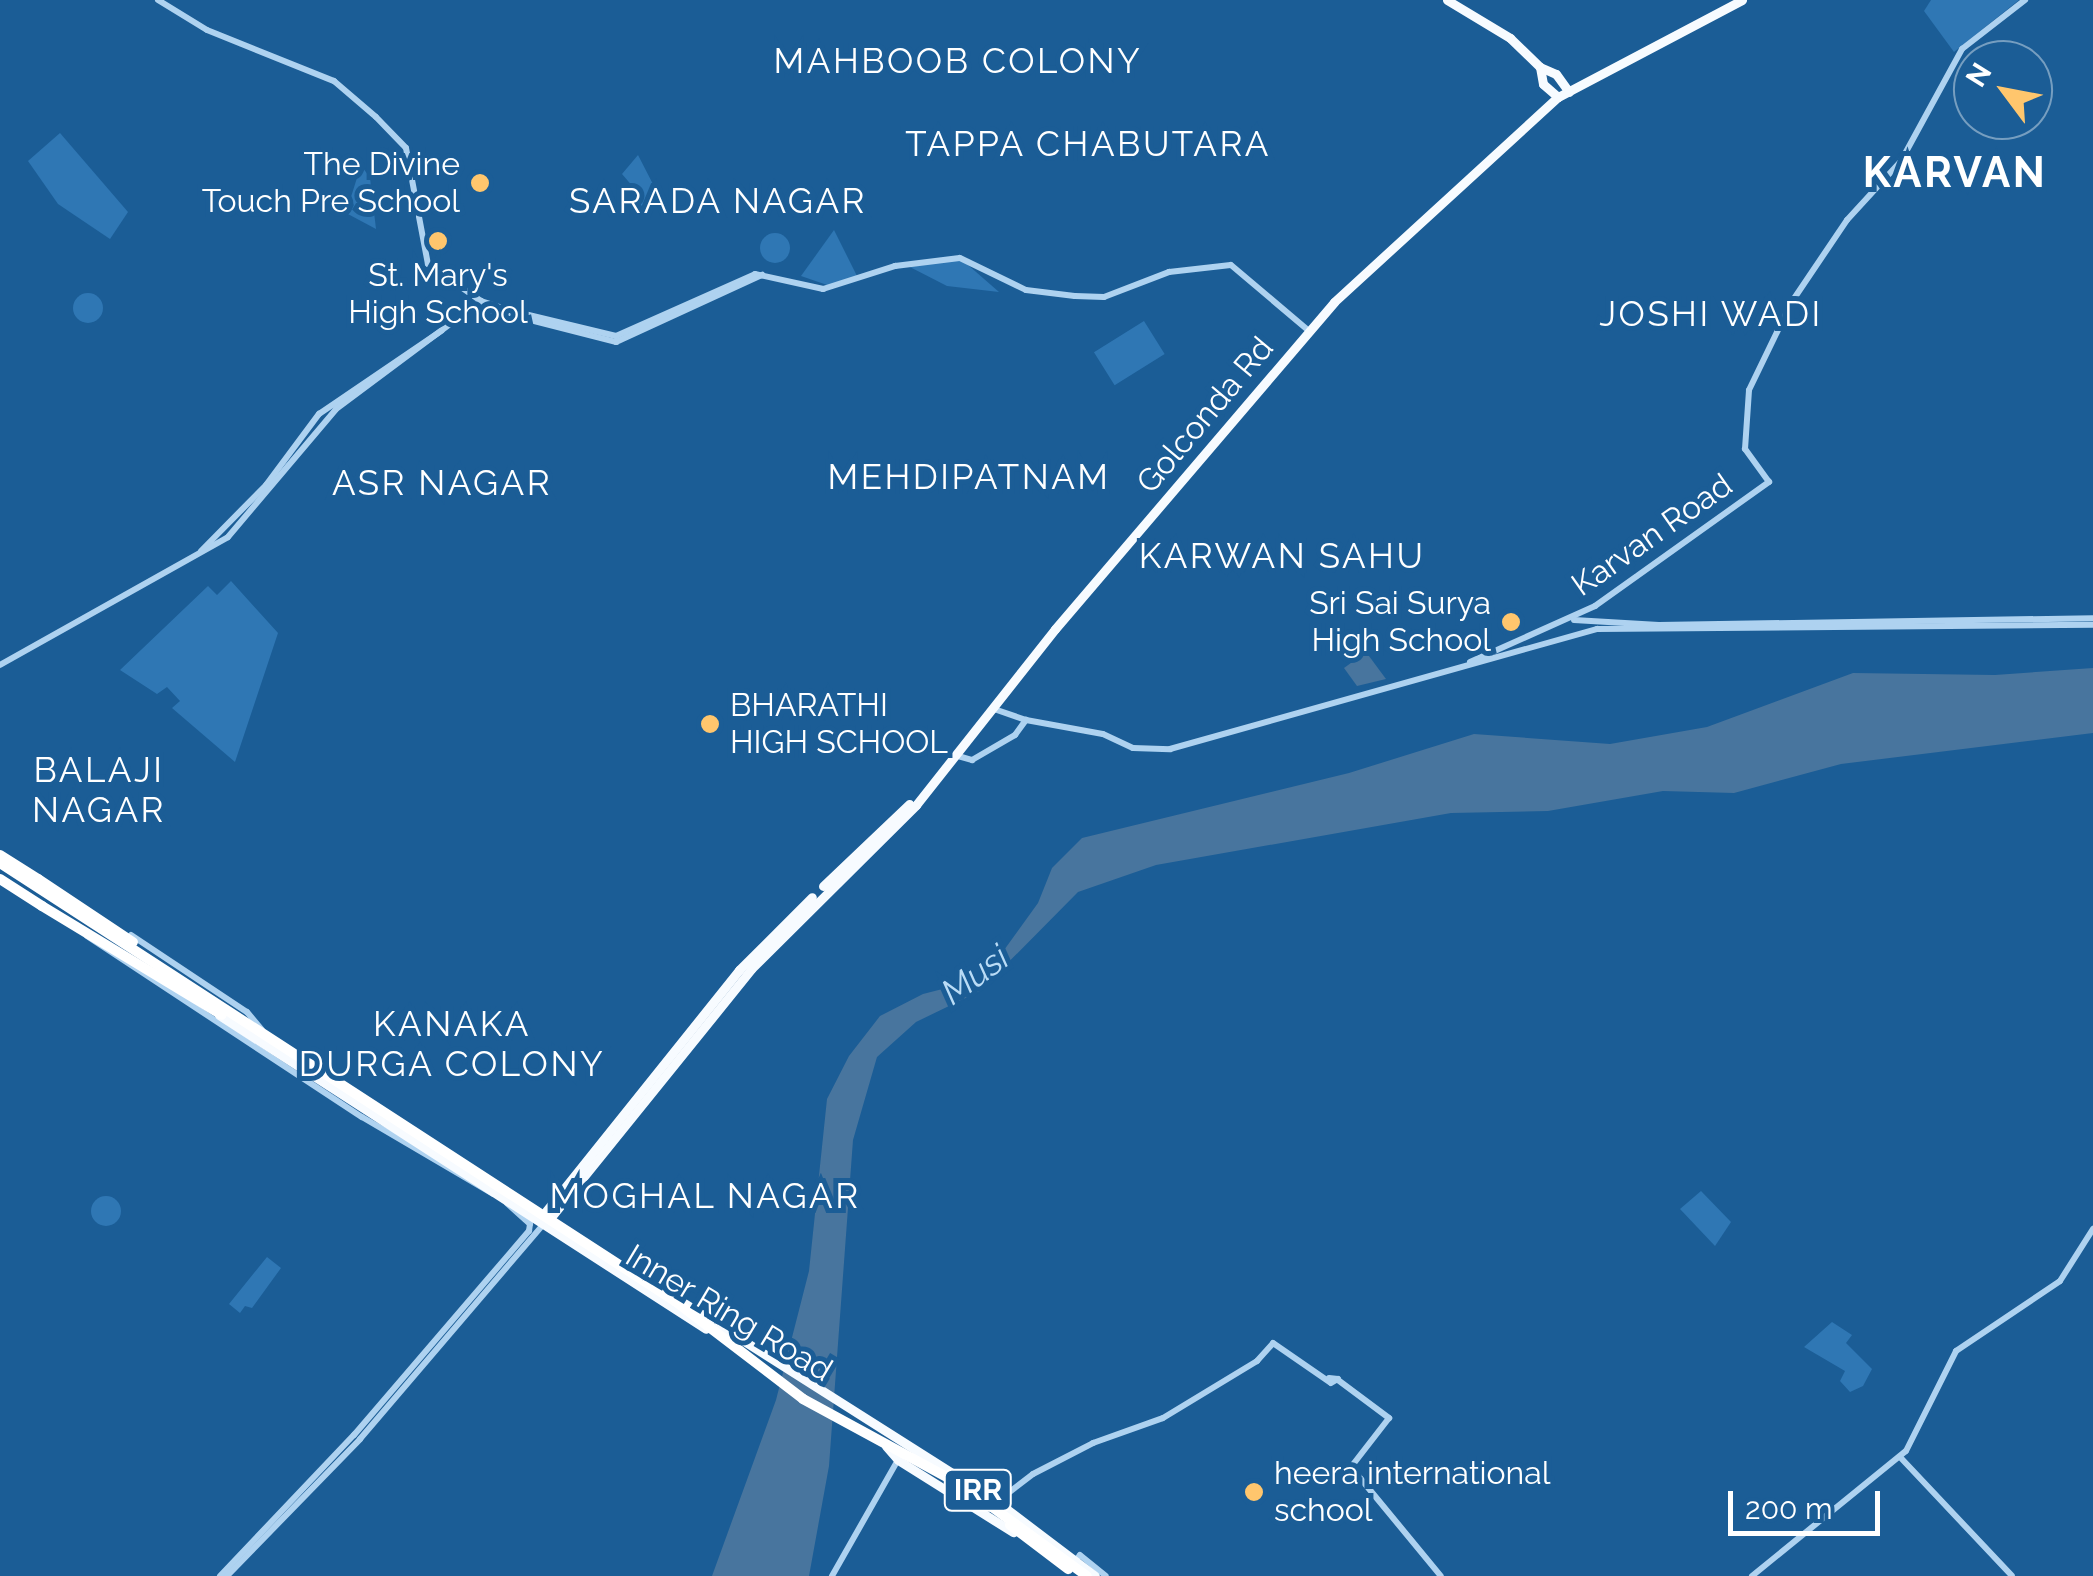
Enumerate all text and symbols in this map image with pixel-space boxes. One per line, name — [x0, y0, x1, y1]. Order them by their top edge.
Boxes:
district label: MAHBOOB COLONY — [774, 40, 1142, 82]
north arrow — [1953, 40, 2053, 140]
text: N — [1959, 57, 1998, 93]
district label: TAPPA CHABUTARA — [905, 123, 1271, 165]
place label: The Divine Touch Pre School — [202, 146, 460, 221]
district label: KARVAN — [1863, 148, 2047, 198]
marker: The Divine Touch Pre School — [469, 172, 491, 194]
district label: SARADA NAGAR — [569, 180, 867, 222]
marker: St. Mary's High School — [427, 230, 449, 252]
place label: St. Mary's High School — [348, 257, 528, 332]
district label: JOSHI WADI — [1599, 293, 1823, 335]
street label: Golconda Rd — [1129, 329, 1281, 501]
district label: MEHDIPATNAM — [827, 456, 1111, 498]
district label: ASR NAGAR — [332, 462, 552, 504]
street label: Karvan Road — [1564, 466, 1740, 604]
district label: KARWAN SAHU — [1139, 535, 1425, 577]
place label: Sri Sai Surya High School — [1309, 585, 1491, 660]
marker: Sri Sai Surya High School — [1500, 611, 1522, 633]
place label: BHARATHI HIGH SCHOOL — [730, 687, 948, 762]
marker: BHARATHI HIGH SCHOOL — [699, 713, 721, 735]
district label: BALAJI NAGAR — [32, 749, 166, 831]
water label: Musi — [933, 937, 1017, 1013]
district label: KANAKA DURGA COLONY — [298, 1003, 606, 1085]
district label: MOGHAL NAGAR — [549, 1175, 861, 1217]
street label: Inner Ring Road — [619, 1236, 839, 1390]
place label: heera international school — [1274, 1455, 1550, 1530]
road number: IRR — [943, 1465, 1013, 1515]
scale bar — [1733, 1471, 1886, 1533]
marker: heera international school — [1243, 1481, 1265, 1503]
text: 200 m — [1745, 1491, 1833, 1526]

